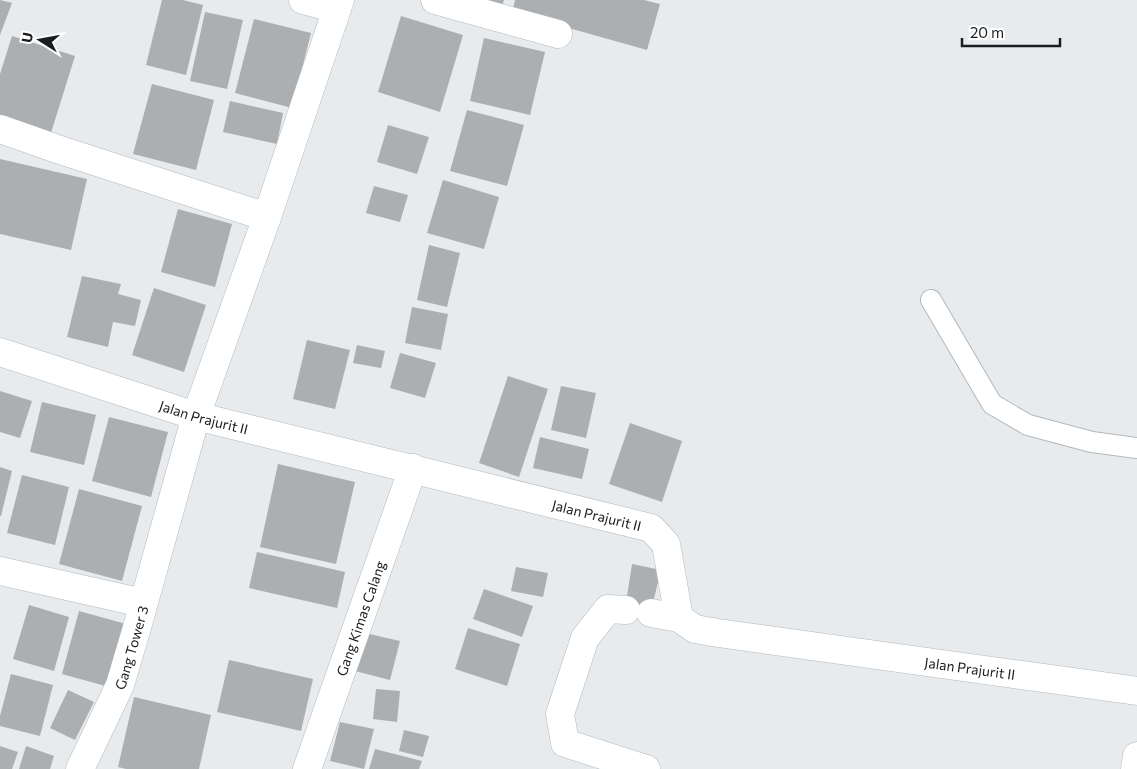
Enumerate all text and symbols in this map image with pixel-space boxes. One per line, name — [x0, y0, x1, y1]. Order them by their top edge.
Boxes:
north arrow — [15, 15, 65, 65]
scale bar — [962, 15, 1060, 47]
text: 20 m — [970, 23, 1004, 41]
text: U — [17, 31, 36, 44]
street label: Jalan Prajurit II — [157, 396, 250, 437]
street label: Jalan Prajurit II — [550, 495, 643, 534]
street label: Gang Kimas Calang — [332, 558, 388, 678]
street label: Gang Tower 3 — [111, 604, 151, 692]
street label: Jalan Prajurit II — [924, 653, 1016, 683]

